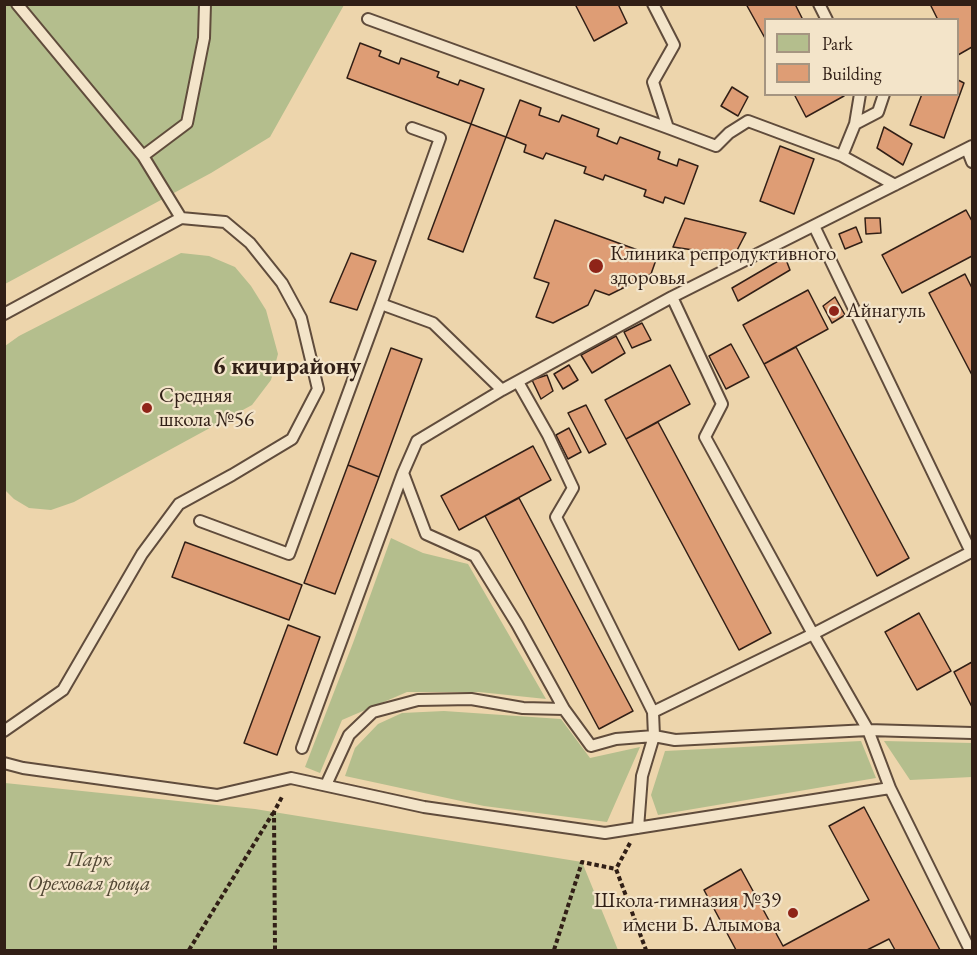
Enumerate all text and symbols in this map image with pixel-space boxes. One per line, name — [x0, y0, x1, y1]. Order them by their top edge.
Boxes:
legend — [764, 18, 959, 96]
text: Park — [822, 32, 853, 55]
text: Building — [822, 62, 882, 85]
place label: Клиника репродуктивного здоровья — [610, 241, 836, 291]
marker: Клиника репродуктивного здоровья — [587, 257, 605, 275]
place label: Айнагуль — [846, 298, 926, 324]
marker: Айнагуль — [827, 304, 841, 318]
district label: 6 кичирайону — [213, 353, 361, 381]
place label: Средняя школа №56 — [159, 383, 254, 433]
marker: Средняя школа №56 — [140, 401, 154, 415]
park label: Парк Ореховая роща — [27, 847, 151, 897]
place label: Школа-гимназия №39 имени Б. Алымова — [594, 888, 781, 938]
marker: Школа-гимназия №39 имени Б. Алымова — [786, 906, 800, 920]

